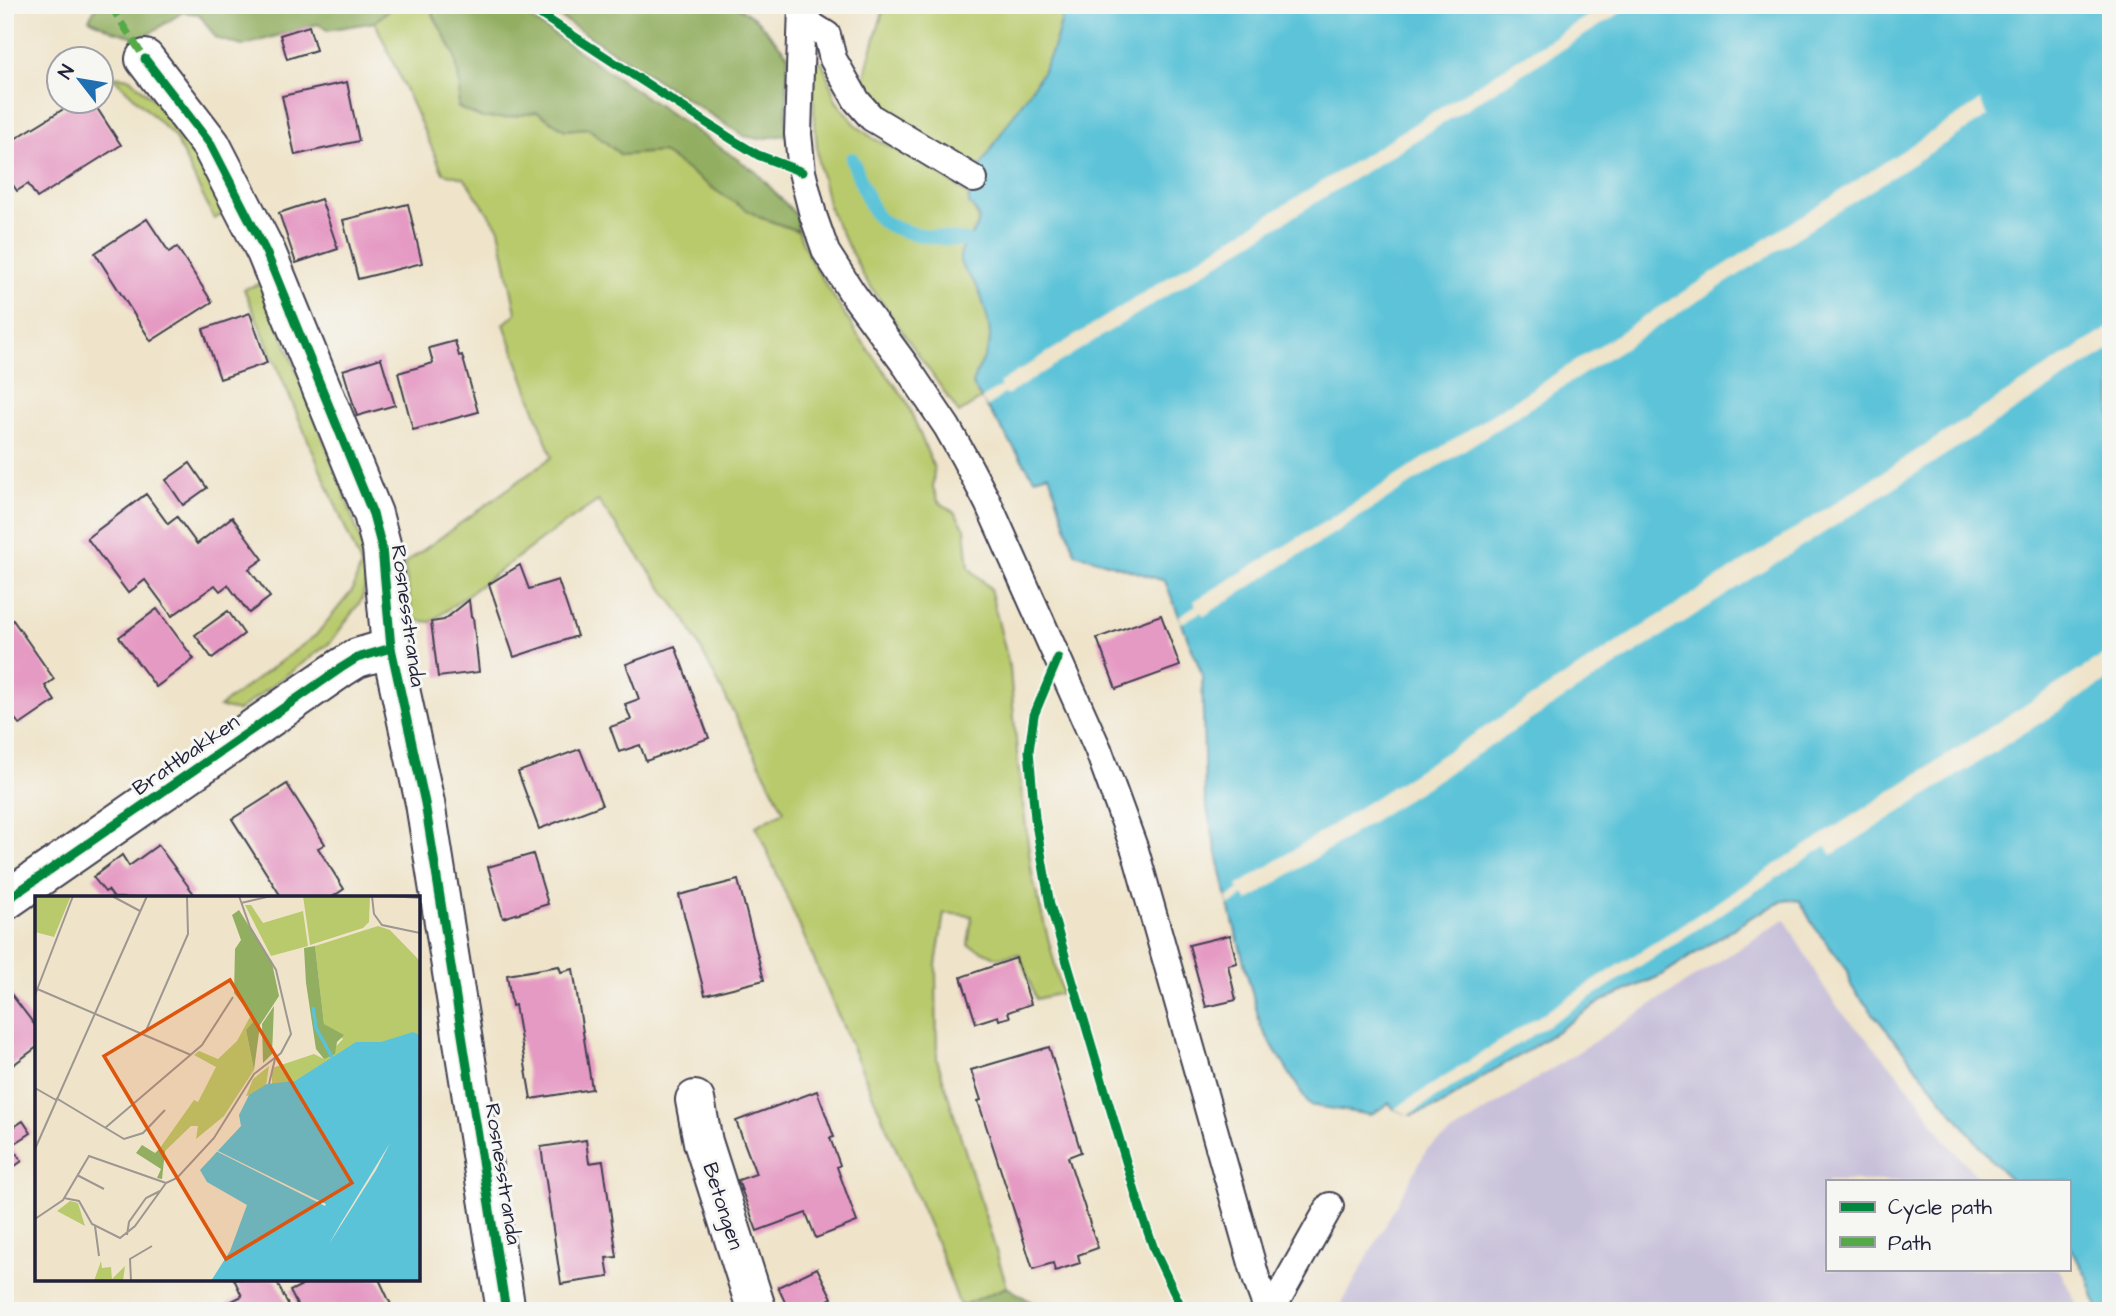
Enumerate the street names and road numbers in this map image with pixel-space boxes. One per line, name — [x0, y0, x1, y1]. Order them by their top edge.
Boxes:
street label: Rosnesstranda — [384, 543, 432, 689]
street label: Brattbakken — [127, 707, 245, 803]
street label: Rosnesstranda — [477, 1101, 529, 1247]
street label: Betongen — [693, 1159, 751, 1254]

